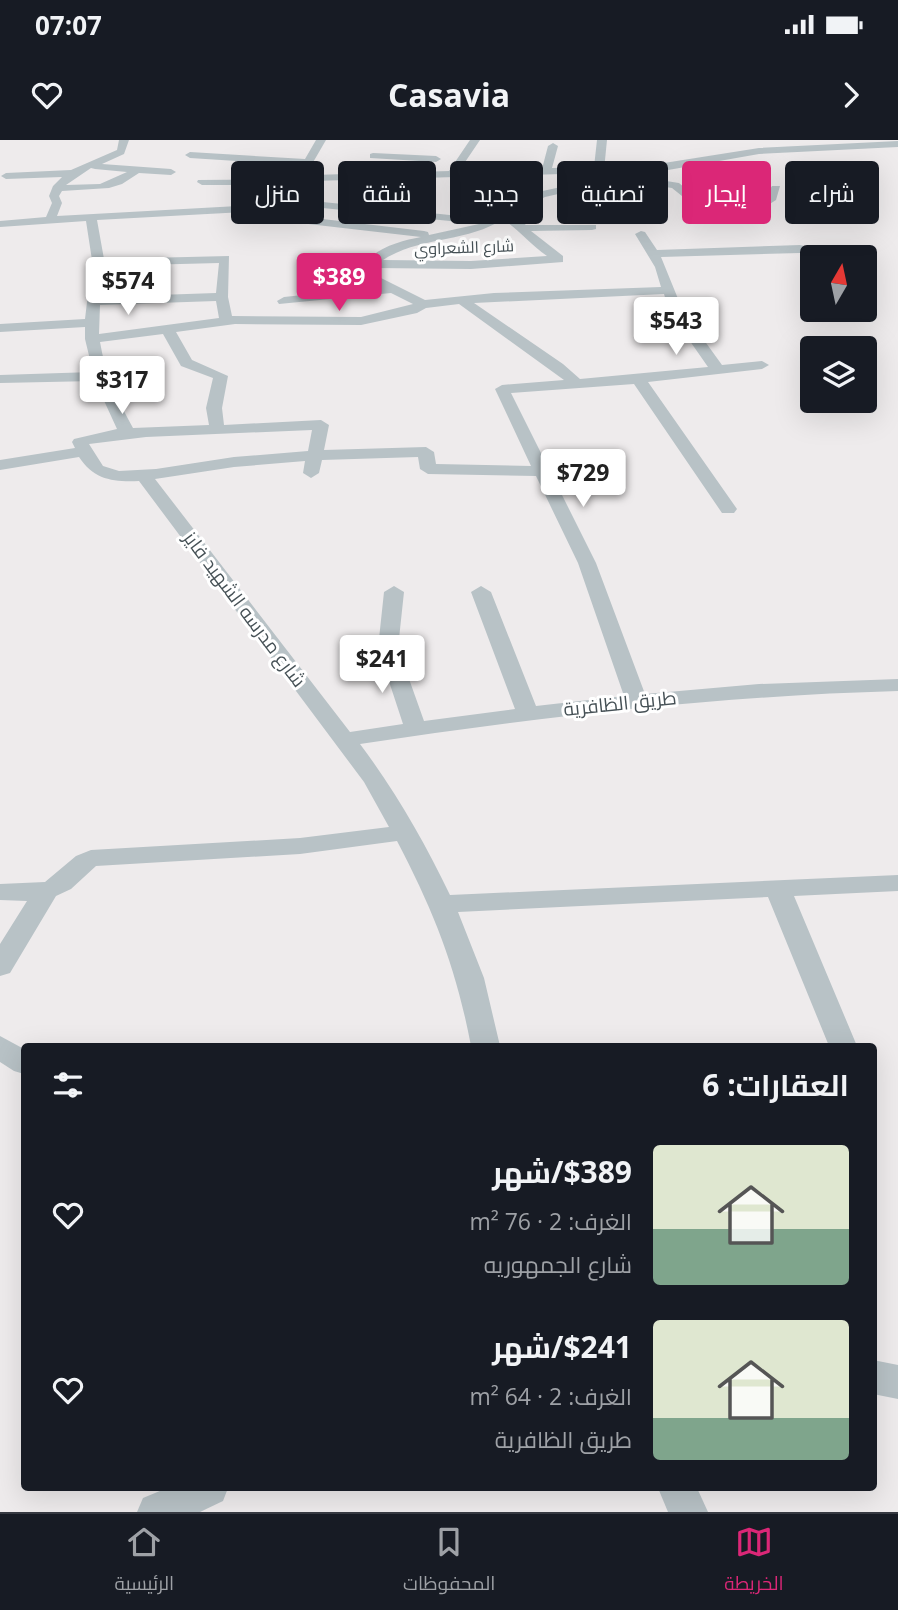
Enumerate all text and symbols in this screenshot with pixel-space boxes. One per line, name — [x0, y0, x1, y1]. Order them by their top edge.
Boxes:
text: 07:07 — [35, 7, 102, 43]
text: Casavia — [388, 73, 510, 116]
icon: heart — [28, 76, 66, 114]
icon: forward — [832, 76, 870, 114]
chip: منزل — [231, 161, 324, 224]
chip: شقة — [338, 161, 436, 224]
chip: جديد — [450, 161, 543, 224]
chip: تصفية — [557, 161, 668, 224]
chip: إيجار — [682, 161, 771, 224]
chip: شراء — [785, 161, 879, 224]
street label: شارع الشعراوي — [414, 234, 514, 263]
north arrow — [800, 245, 877, 322]
map controls — [800, 245, 877, 413]
pin: $389 — [298, 254, 380, 313]
pin: $574 — [87, 258, 169, 317]
text: $389 — [313, 260, 365, 292]
text: $574 — [102, 264, 154, 296]
pin: $543 — [635, 298, 717, 357]
text: $543 — [650, 304, 702, 336]
button: layers — [800, 336, 877, 413]
pin: $317 — [81, 356, 163, 416]
text: $317 — [96, 363, 148, 395]
pin: $729 — [542, 450, 624, 509]
text: $729 — [557, 456, 609, 488]
street label: شارع مدرسه الشهيد فايز — [176, 525, 312, 693]
pin: $241 — [341, 636, 423, 695]
text: $241 — [356, 642, 408, 674]
street label: طريق الظافرية — [562, 684, 678, 722]
text: العقارات: 6 — [702, 1064, 849, 1105]
icon: filters — [49, 1066, 87, 1104]
text: $389/شهر — [492, 1151, 632, 1192]
icon: home — [709, 1173, 793, 1257]
icon: heart — [49, 1196, 87, 1234]
text: الغرف: 2 · 76 m² — [469, 1205, 632, 1237]
text: شارع الجمهوريه — [484, 1248, 632, 1280]
text: $241/شهر — [492, 1326, 632, 1367]
icon: home — [709, 1348, 793, 1432]
icon: heart — [49, 1371, 87, 1409]
text: الغرف: 2 · 64 m² — [469, 1380, 632, 1412]
text: طريق الظافرية — [495, 1423, 632, 1455]
tab: الرئيسية — [114, 1523, 174, 1601]
tab: المحفوظات — [403, 1523, 495, 1601]
tab: الخريطة — [724, 1523, 784, 1601]

